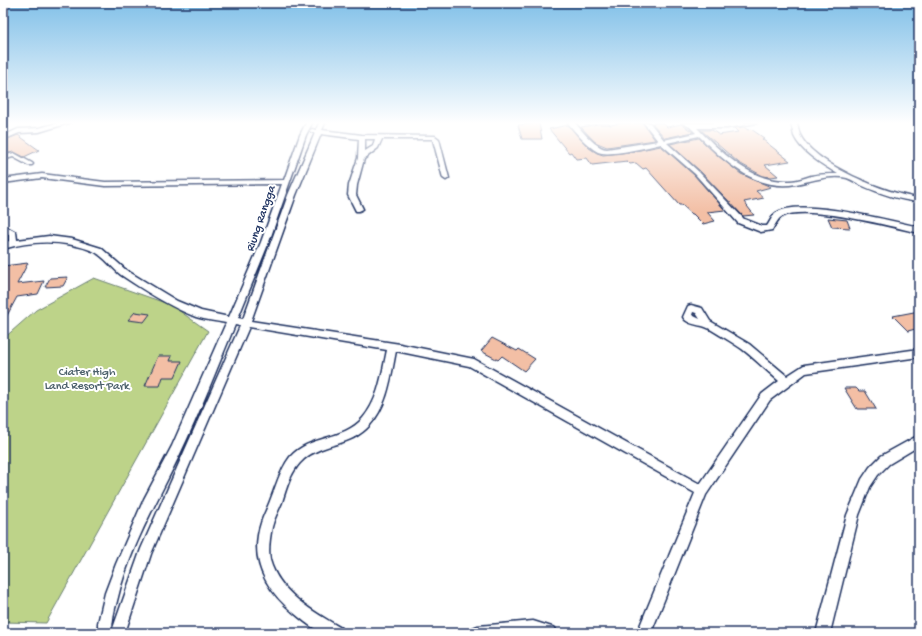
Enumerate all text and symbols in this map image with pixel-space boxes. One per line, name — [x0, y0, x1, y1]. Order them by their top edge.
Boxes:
street label: Riung Rangga — [244, 184, 280, 253]
park label: Ciater High Land Resort Park — [45, 366, 131, 394]

